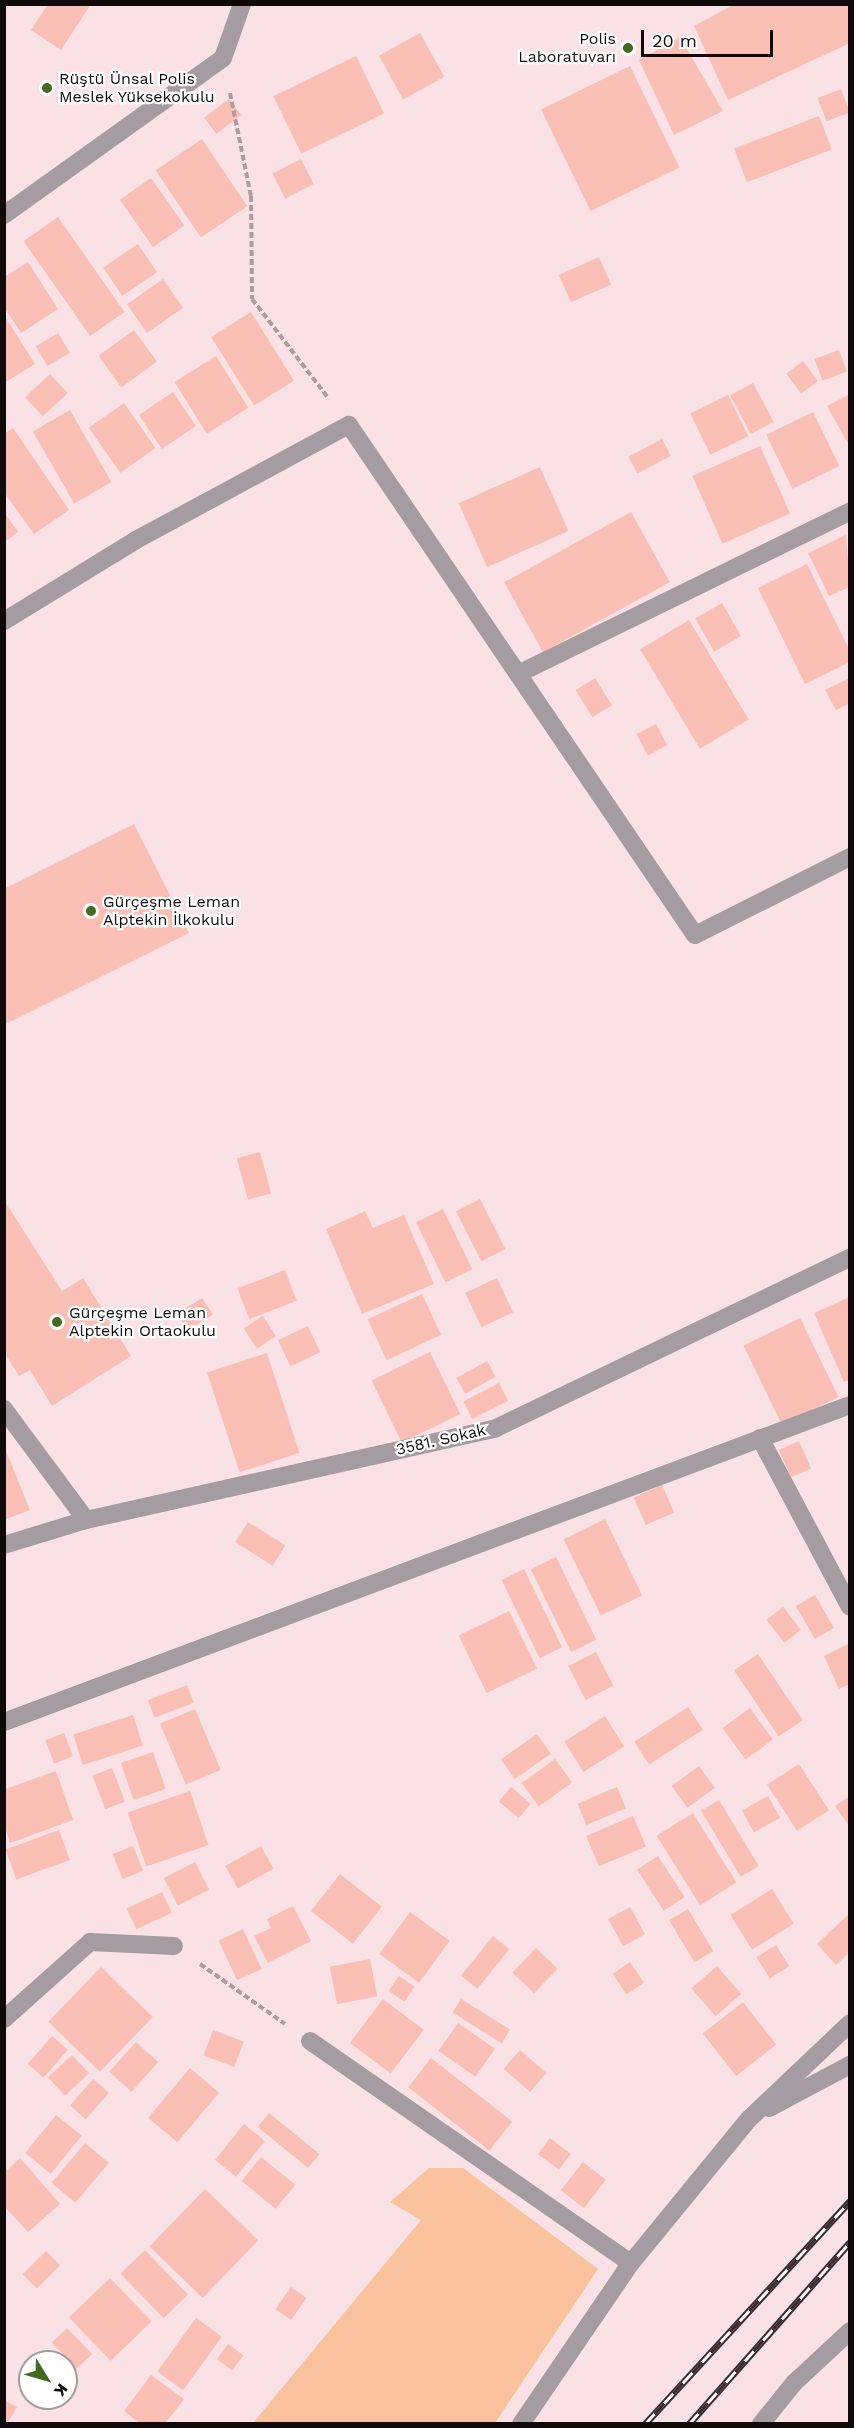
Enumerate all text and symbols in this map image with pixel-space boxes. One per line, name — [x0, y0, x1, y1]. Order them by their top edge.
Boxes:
scale bar — [644, 18, 776, 56]
place label: Polis Laboratuvarı — [518, 29, 616, 67]
text: 20 m — [652, 30, 697, 51]
marker: Polis Laboratuvarı — [621, 41, 635, 55]
place label: Rüştü Ünsal Polis Meslek Yüksekokulu — [59, 69, 216, 107]
marker: Rüştü Ünsal Polis Meslek Yüksekokulu — [40, 81, 54, 95]
place label: Gürçeşme Leman Alptekin İlkokulu — [103, 892, 240, 930]
marker: Gürçeşme Leman Alptekin İlkokulu — [84, 904, 98, 918]
place label: Gürçeşme Leman Alptekin Ortaokulu — [69, 1303, 216, 1341]
marker: Gürçeşme Leman Alptekin Ortaokulu — [50, 1315, 64, 1329]
street label: 3581. Sokak — [394, 1420, 488, 1460]
north arrow — [18, 2350, 78, 2410]
text: K — [50, 2380, 72, 2400]

